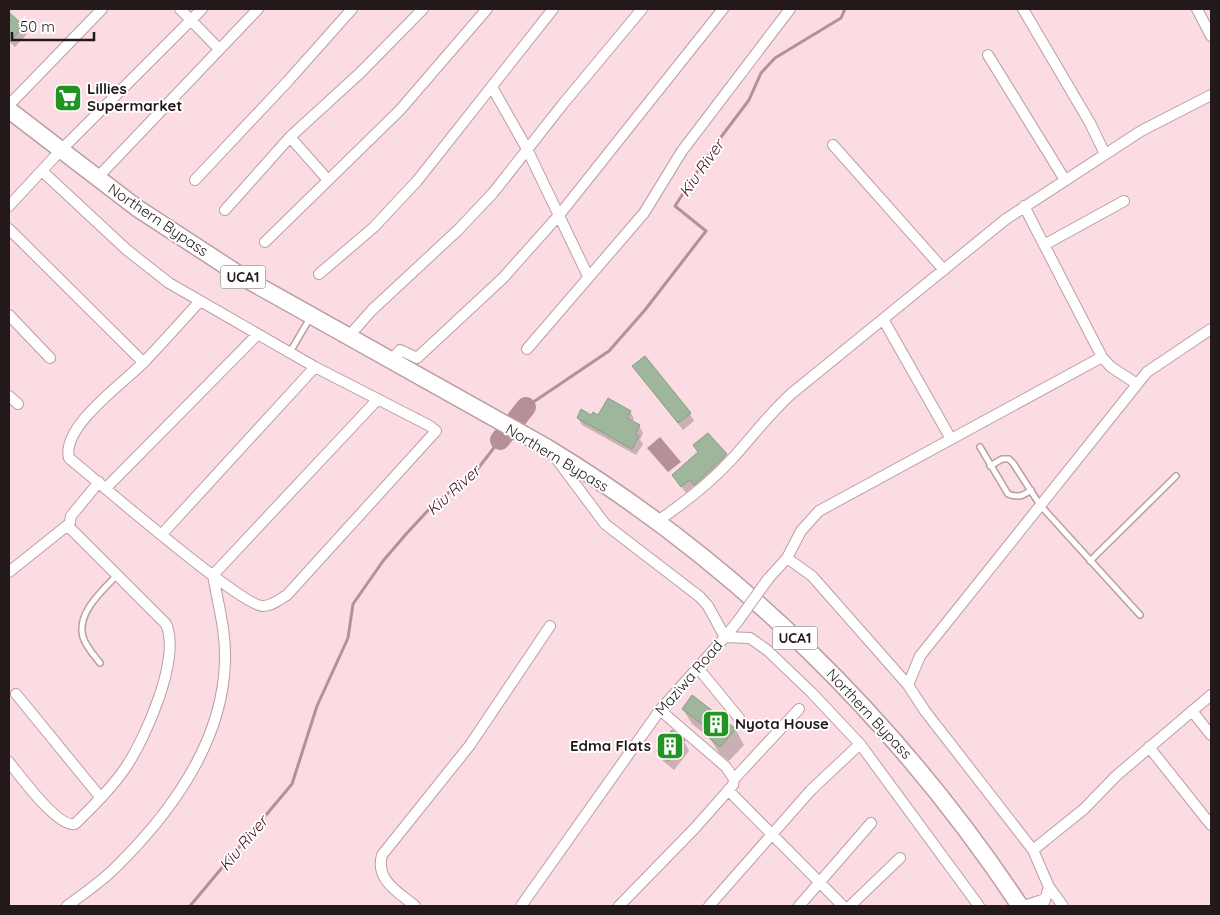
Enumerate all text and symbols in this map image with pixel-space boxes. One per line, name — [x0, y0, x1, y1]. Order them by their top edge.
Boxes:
scale bar — [12, 10, 95, 42]
text: 50 m — [20, 17, 55, 36]
place label: Lillies Supermarket — [87, 79, 183, 115]
supermarket icon: Lillies Supermarket — [53, 83, 83, 113]
water label: Kiu River — [674, 134, 729, 201]
street label: Northern Bypass — [105, 179, 212, 260]
road number: UCA1 — [220, 266, 266, 288]
street label: Northern Bypass — [502, 419, 612, 496]
water label: Kiu River — [422, 459, 485, 519]
road number: UCA1 — [772, 626, 818, 650]
street label: Maziwa Road — [651, 636, 727, 719]
street label: Northern Bypass — [823, 664, 916, 763]
building icon: Nyota House — [701, 709, 731, 739]
place label: Nyota House — [735, 714, 829, 733]
building icon: Edma Flats — [655, 731, 685, 761]
place label: Edma Flats — [570, 736, 651, 755]
water label: Kiu River — [214, 810, 273, 874]

